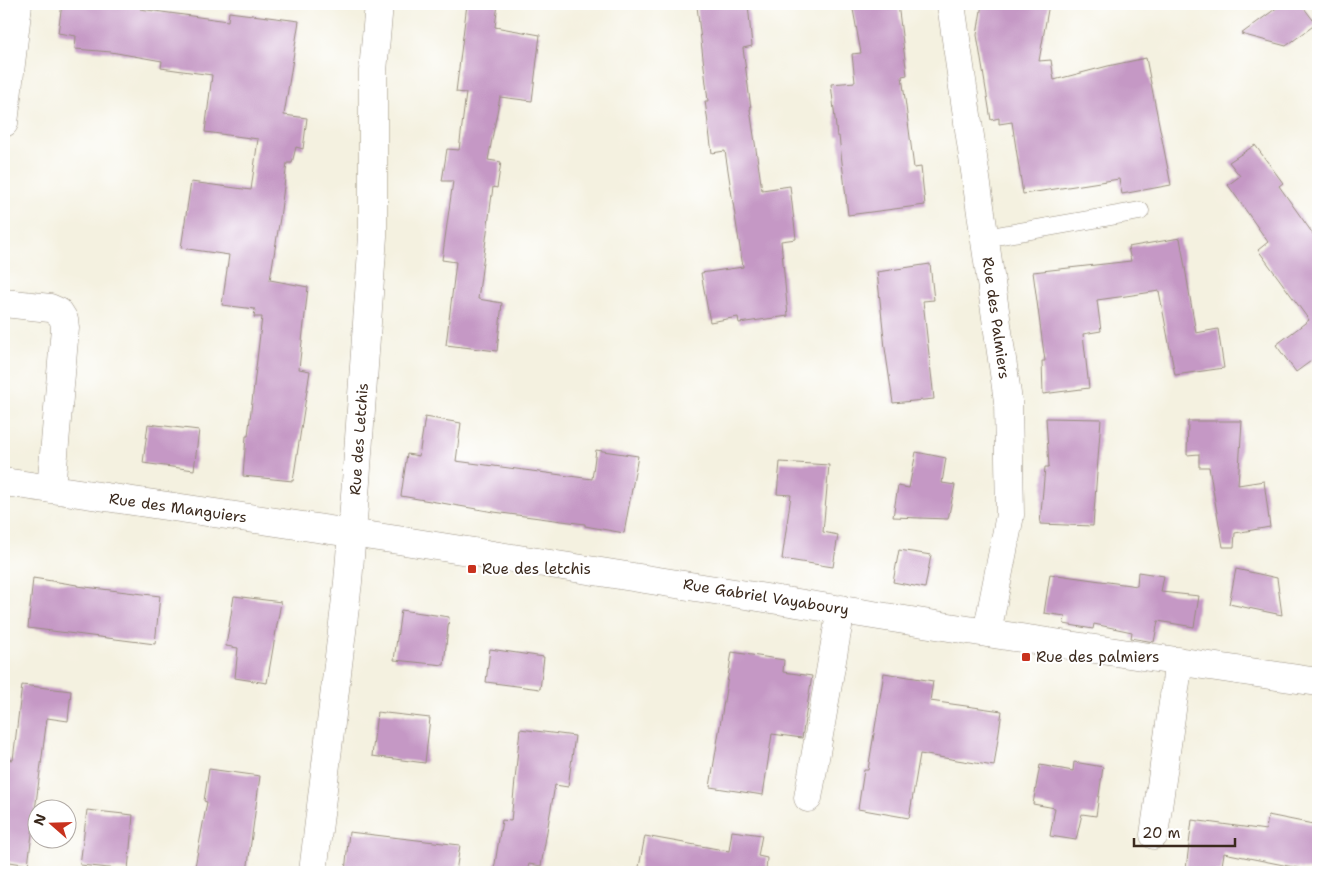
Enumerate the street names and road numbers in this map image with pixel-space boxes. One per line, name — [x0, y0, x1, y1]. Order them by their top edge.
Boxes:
street label: Rue des Palmiers — [978, 256, 1014, 380]
street label: Rue des Letchis — [345, 382, 373, 496]
street label: Rue des Manguiers — [108, 488, 248, 528]
street label: Rue Gabriel Vayaboury — [682, 574, 850, 620]

